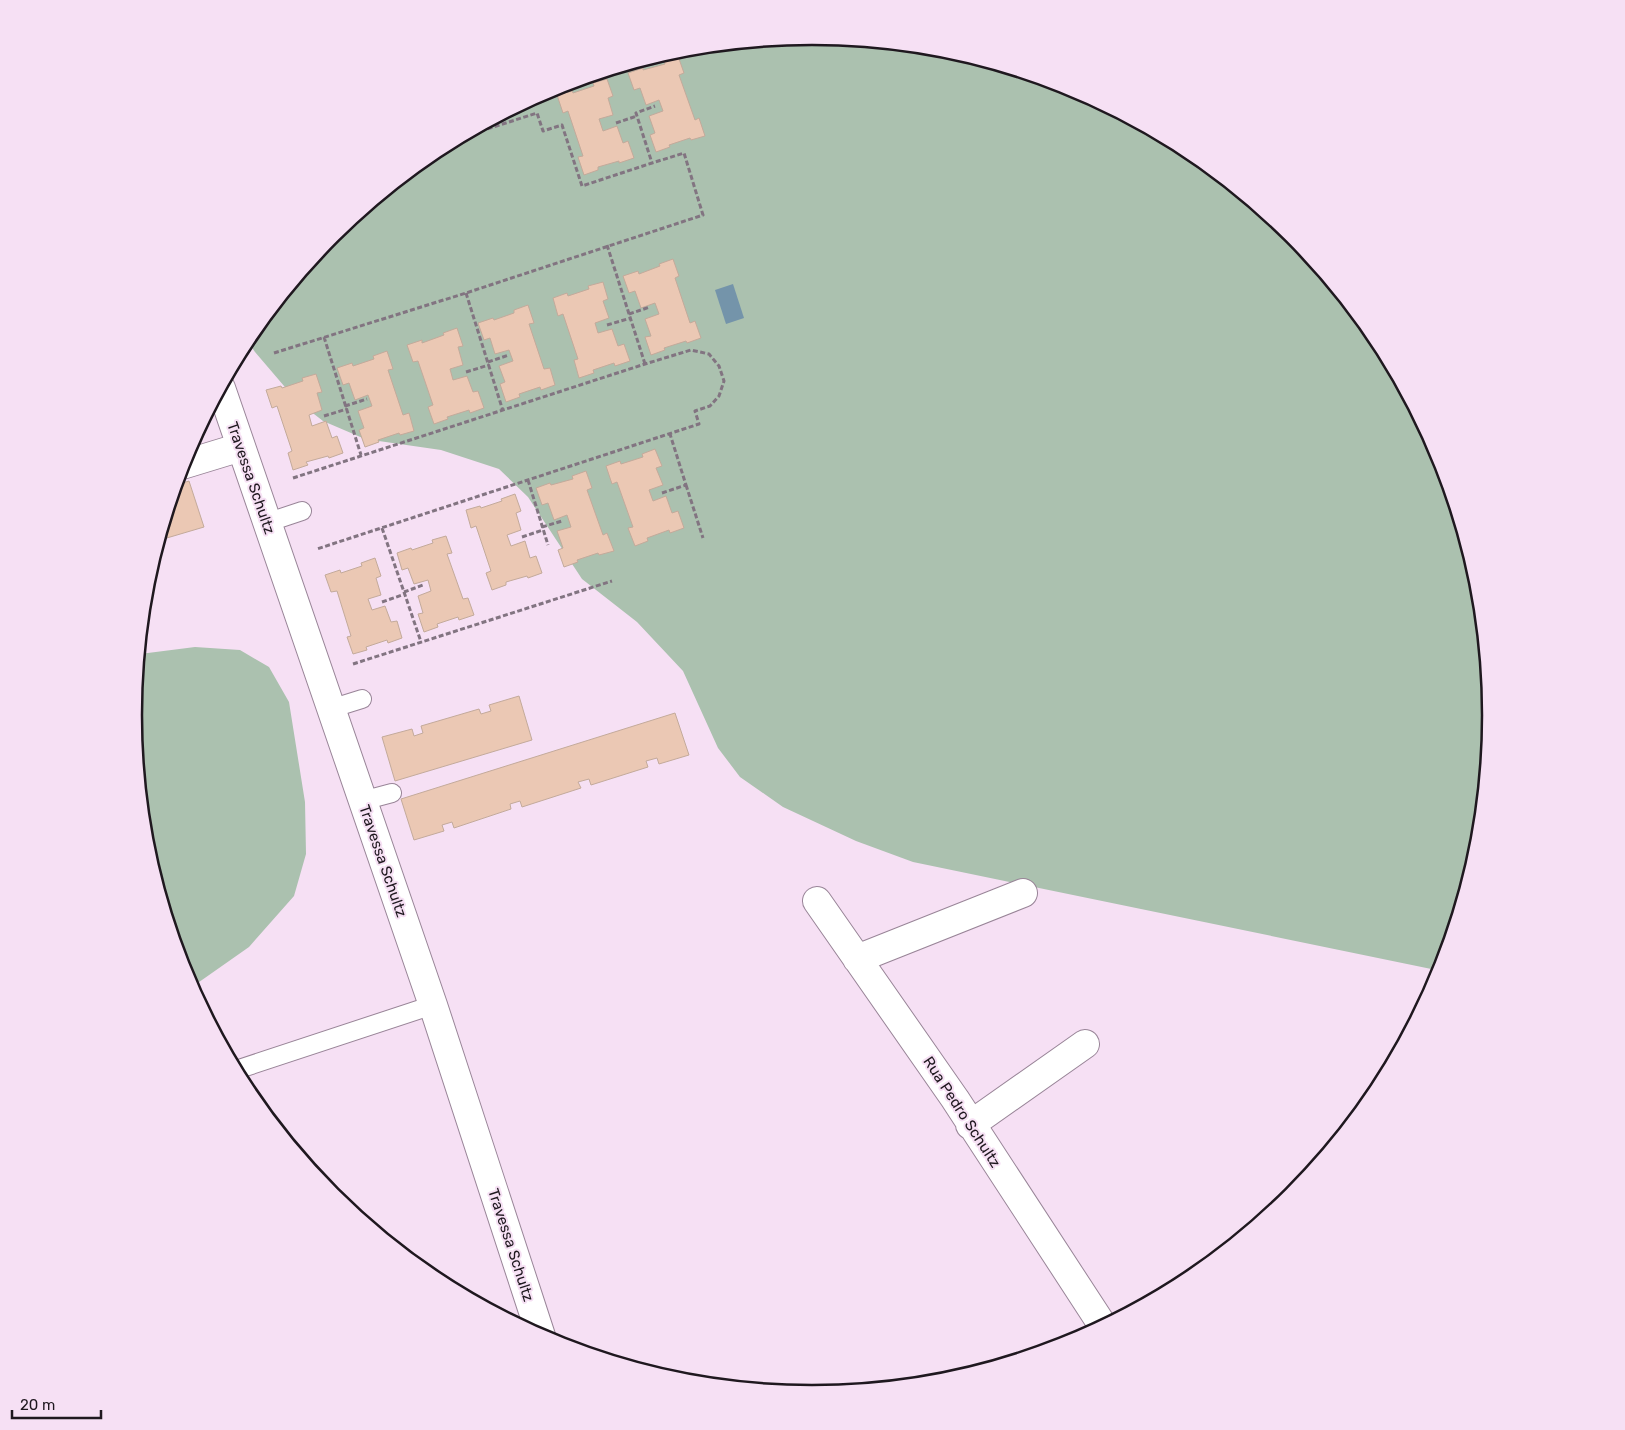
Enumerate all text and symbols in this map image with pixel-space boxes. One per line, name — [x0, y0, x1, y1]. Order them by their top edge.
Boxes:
street label: Travessa Schultz — [223, 419, 279, 537]
street label: Travessa Schultz — [355, 802, 411, 920]
street label: Rua Pedro Schultz — [919, 1053, 1005, 1171]
street label: Travessa Schultz — [484, 1186, 538, 1304]
scale bar — [12, 1388, 101, 1420]
text: 20 m — [20, 1396, 55, 1414]

